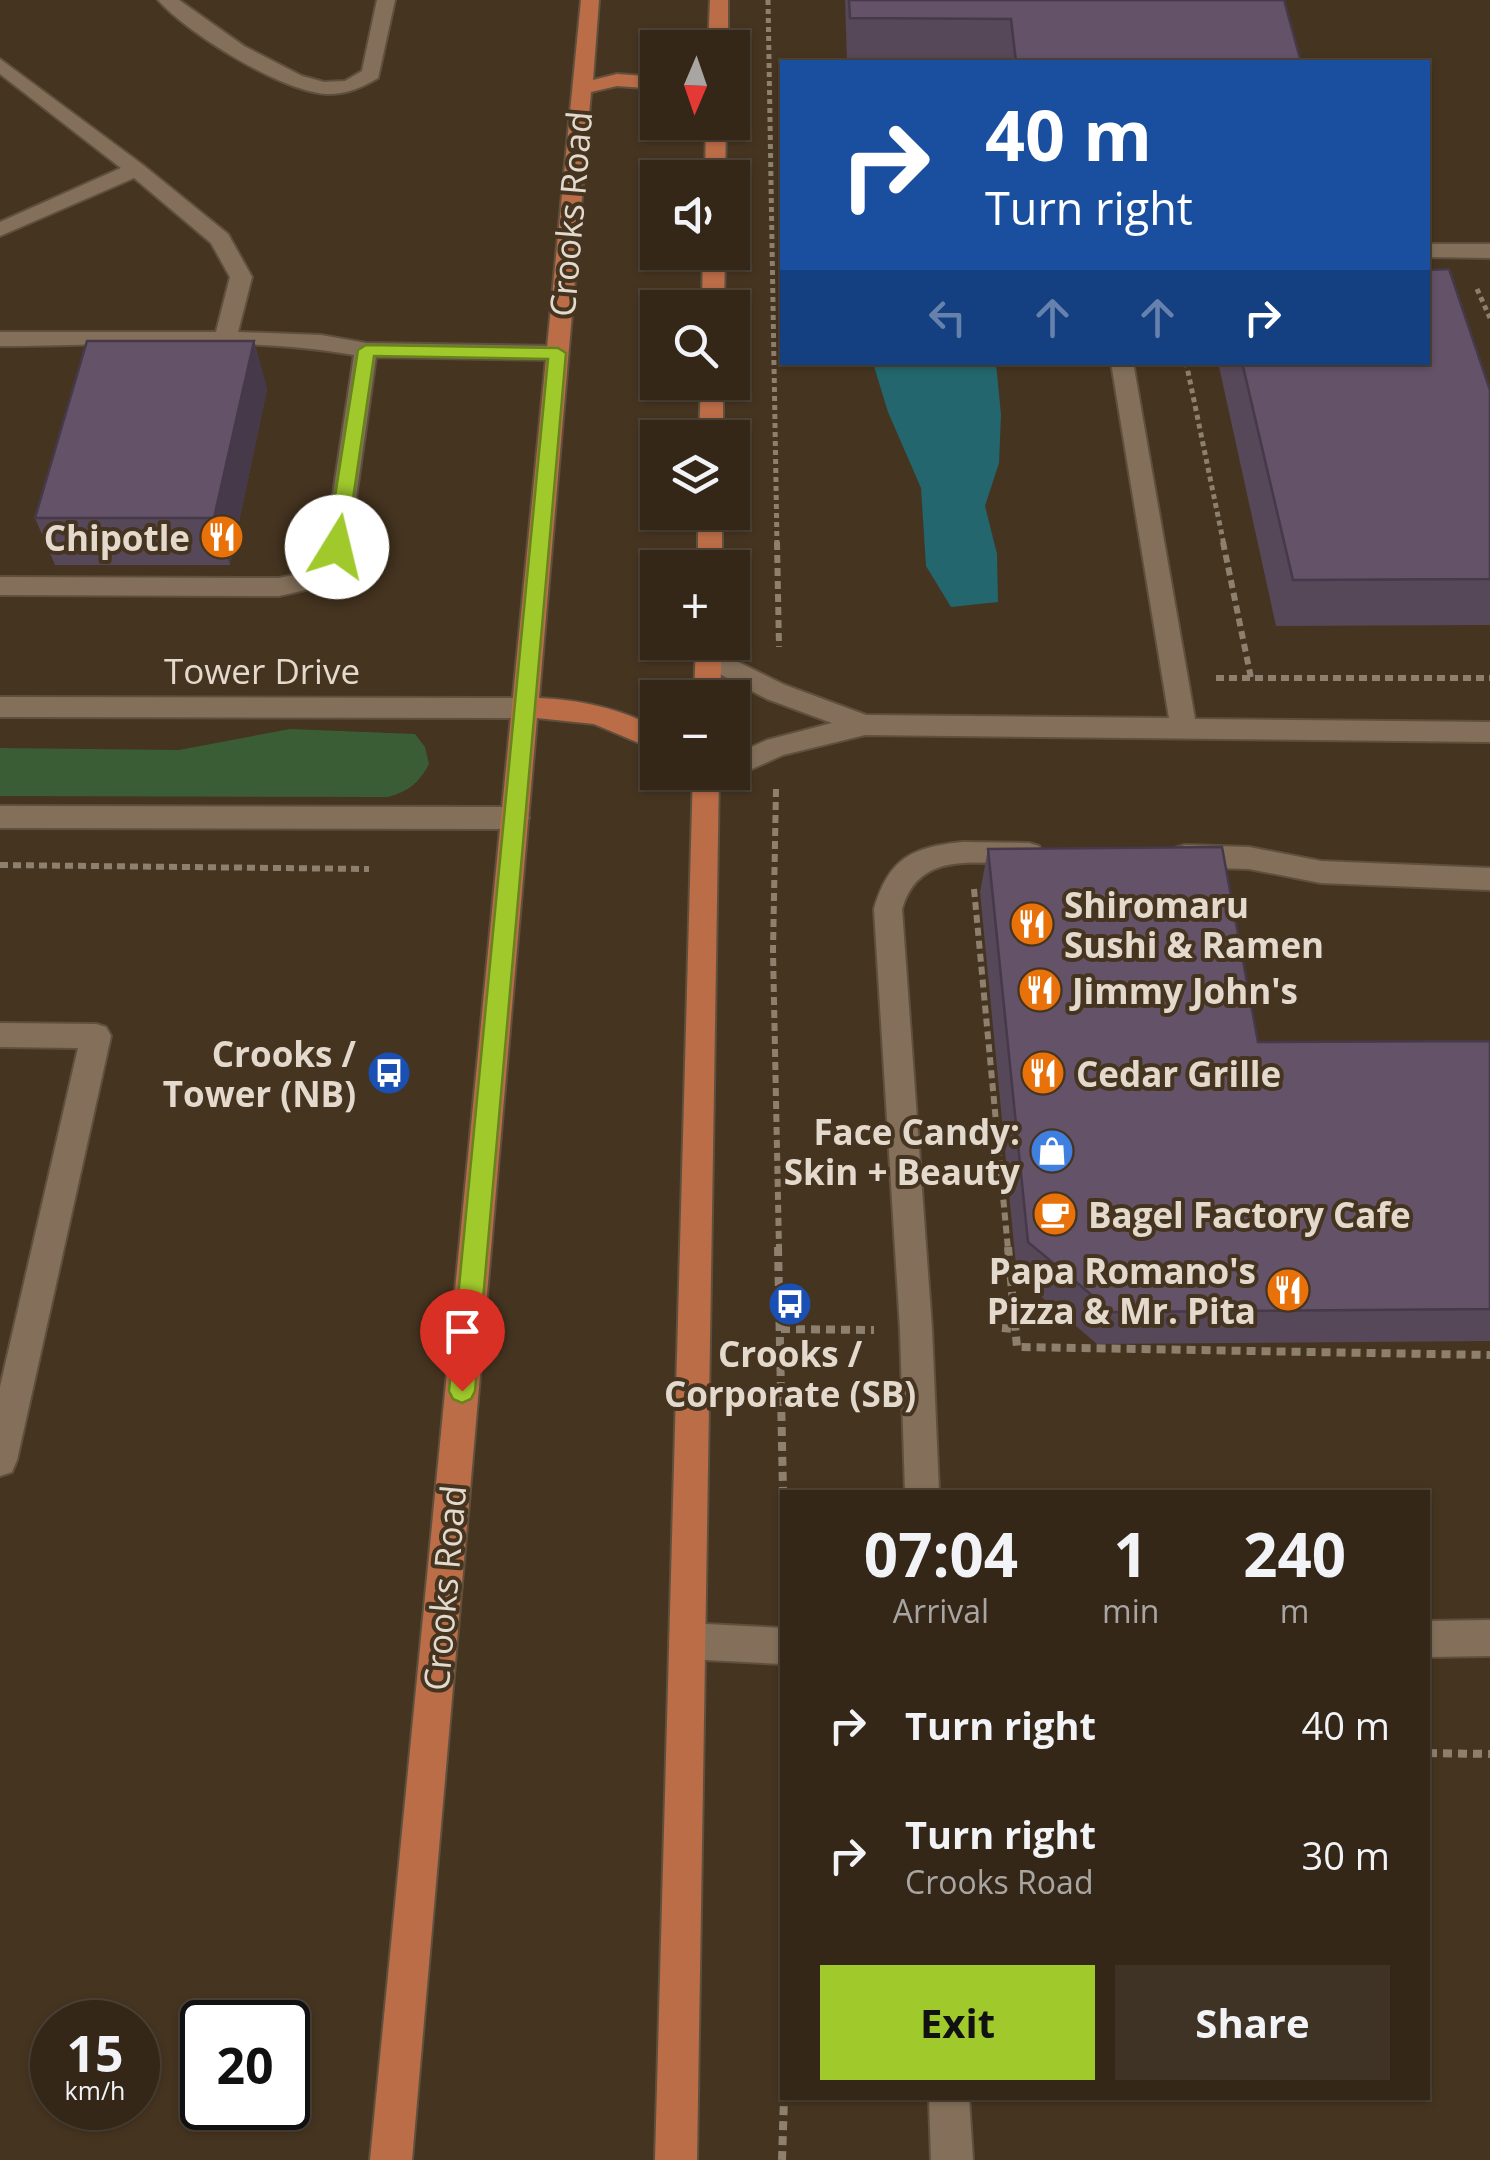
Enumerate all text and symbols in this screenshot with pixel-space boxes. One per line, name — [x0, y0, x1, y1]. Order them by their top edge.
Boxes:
north arrow — [640, 30, 750, 140]
map controls — [640, 30, 750, 790]
text: 40 m — [985, 86, 1152, 182]
icon: right — [820, 100, 950, 230]
street label: Crooks Road — [538, 109, 602, 319]
button: sound — [640, 160, 750, 270]
text: Turn right — [985, 177, 1193, 238]
button: search — [640, 290, 750, 400]
icon: left — [920, 290, 975, 345]
icon: ahead — [1025, 290, 1080, 345]
icon: ahead — [1130, 290, 1185, 345]
icon: right — [1235, 290, 1290, 345]
button: layers — [640, 420, 750, 530]
position arrow — [285, 495, 389, 599]
place label: Chipotle — [44, 514, 190, 561]
restaurant icon: Chipotle — [199, 514, 245, 560]
button: + — [640, 550, 750, 660]
street label: Tower Drive — [164, 647, 360, 694]
button: − — [640, 680, 750, 790]
place label: Shiromaru Sushi & Ramen — [1064, 881, 1324, 968]
restaurant icon: Shiromaru Sushi & Ramen — [1009, 901, 1055, 947]
restaurant icon: Jimmy John's — [1017, 967, 1063, 1013]
place label: Jimmy John's — [1069, 967, 1298, 1014]
place label: Crooks / Tower (NB) — [163, 1030, 357, 1117]
bus stop icon: Crooks / Tower (NB) — [366, 1050, 412, 1096]
restaurant icon: Cedar Grille — [1020, 1050, 1066, 1096]
place label: Cedar Grille — [1076, 1050, 1281, 1097]
place label: Face Candy: Skin + Beauty — [784, 1108, 1020, 1195]
shop icon: Face Candy: Skin + Beauty — [1029, 1128, 1075, 1174]
cafe icon: Bagel Factory Cafe — [1032, 1191, 1078, 1237]
place label: Bagel Factory Cafe — [1088, 1191, 1411, 1238]
place label: Papa Romano's Pizza & Mr. Pita — [987, 1247, 1256, 1334]
restaurant icon: Papa Romano's Pizza & Mr. Pita — [1265, 1267, 1311, 1313]
bus stop icon: Crooks / Corporate (SB) — [767, 1281, 813, 1327]
pin — [420, 1289, 505, 1392]
icon: arrive — [435, 1304, 490, 1359]
place label: Crooks / Corporate (SB) — [664, 1330, 916, 1417]
street label: Crooks Road — [412, 1483, 476, 1693]
text: 07:04 — [864, 1513, 1018, 1595]
text: 1 — [1114, 1513, 1148, 1595]
text: 240 — [1243, 1513, 1346, 1595]
text: Arrival — [893, 1589, 989, 1632]
text: min — [1102, 1589, 1159, 1632]
text: m — [1280, 1589, 1309, 1632]
icon: right — [820, 1698, 875, 1753]
text: Turn right — [905, 1699, 1096, 1751]
text: 40 m — [1301, 1699, 1390, 1751]
text: Turn right — [905, 1808, 1096, 1860]
icon: right — [820, 1828, 875, 1883]
text: 30 m — [1301, 1829, 1390, 1881]
text: Crooks Road — [905, 1860, 1093, 1903]
button: Exit — [820, 1965, 1095, 2080]
button: Share — [1115, 1965, 1390, 2080]
speed limit sign: 20 — [180, 2000, 310, 2130]
text: 15 — [66, 2019, 124, 2087]
text: km/h — [65, 2073, 125, 2107]

